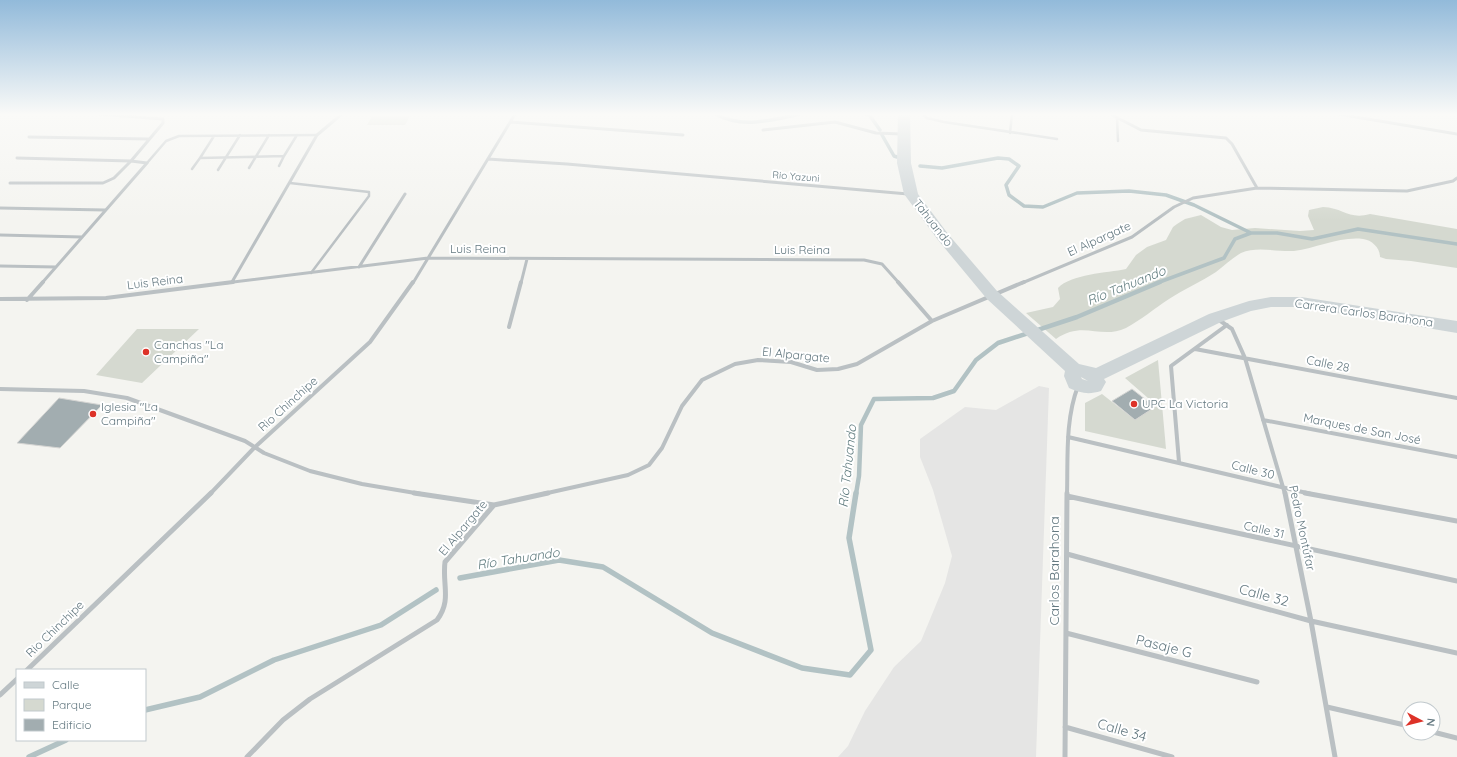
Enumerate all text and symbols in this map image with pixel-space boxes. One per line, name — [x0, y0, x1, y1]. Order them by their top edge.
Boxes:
street label: Rio Yazuni — [772, 168, 820, 185]
street label: Tahuando — [910, 196, 956, 249]
street label: El Alpargate — [1065, 218, 1133, 259]
street label: Luis Reina — [450, 241, 506, 256]
street label: Luis Reina — [774, 242, 830, 257]
water label: Río Tahuando — [1084, 262, 1169, 308]
street label: Luis Reina — [126, 271, 184, 292]
street label: Carrera Carlos Barahona — [1294, 295, 1434, 330]
place label: Canchas "La Campiña" — [154, 337, 224, 366]
street label: El Alpargate — [762, 343, 831, 366]
marker: Canchas "La Campiña" — [141, 347, 151, 357]
street label: Calle 28 — [1305, 352, 1351, 375]
street label: Rio Chinchipe — [255, 373, 321, 434]
place label: UPC La Victoria — [1142, 396, 1228, 411]
place label: Iglesia "La Campiña" — [101, 399, 158, 428]
marker: UPC La Victoria — [1129, 399, 1139, 409]
marker: Iglesia "La Campiña" — [88, 409, 98, 419]
street label: Marques de San José — [1302, 410, 1422, 447]
water label: Río Tahuando — [835, 423, 859, 508]
street label: Calle 30 — [1230, 457, 1276, 482]
street label: Pedro Montúfar — [1286, 484, 1319, 572]
street label: El Alpargate — [435, 497, 490, 558]
street label: Carlos Barahona — [1045, 516, 1063, 626]
street label: Calle 31 — [1242, 518, 1286, 541]
water label: Río Tahuando — [476, 543, 561, 572]
street label: Calle 32 — [1237, 580, 1291, 610]
street label: Rio Chinchipe — [22, 597, 87, 660]
street label: Pasaje G — [1134, 630, 1194, 662]
legend — [16, 669, 146, 741]
text: Calle — [52, 677, 80, 692]
text: Parque — [52, 697, 92, 712]
north arrow — [1401, 701, 1441, 741]
street label: Calle 34 — [1095, 714, 1149, 746]
text: Edificio — [52, 717, 92, 732]
text: N — [1423, 717, 1438, 727]

